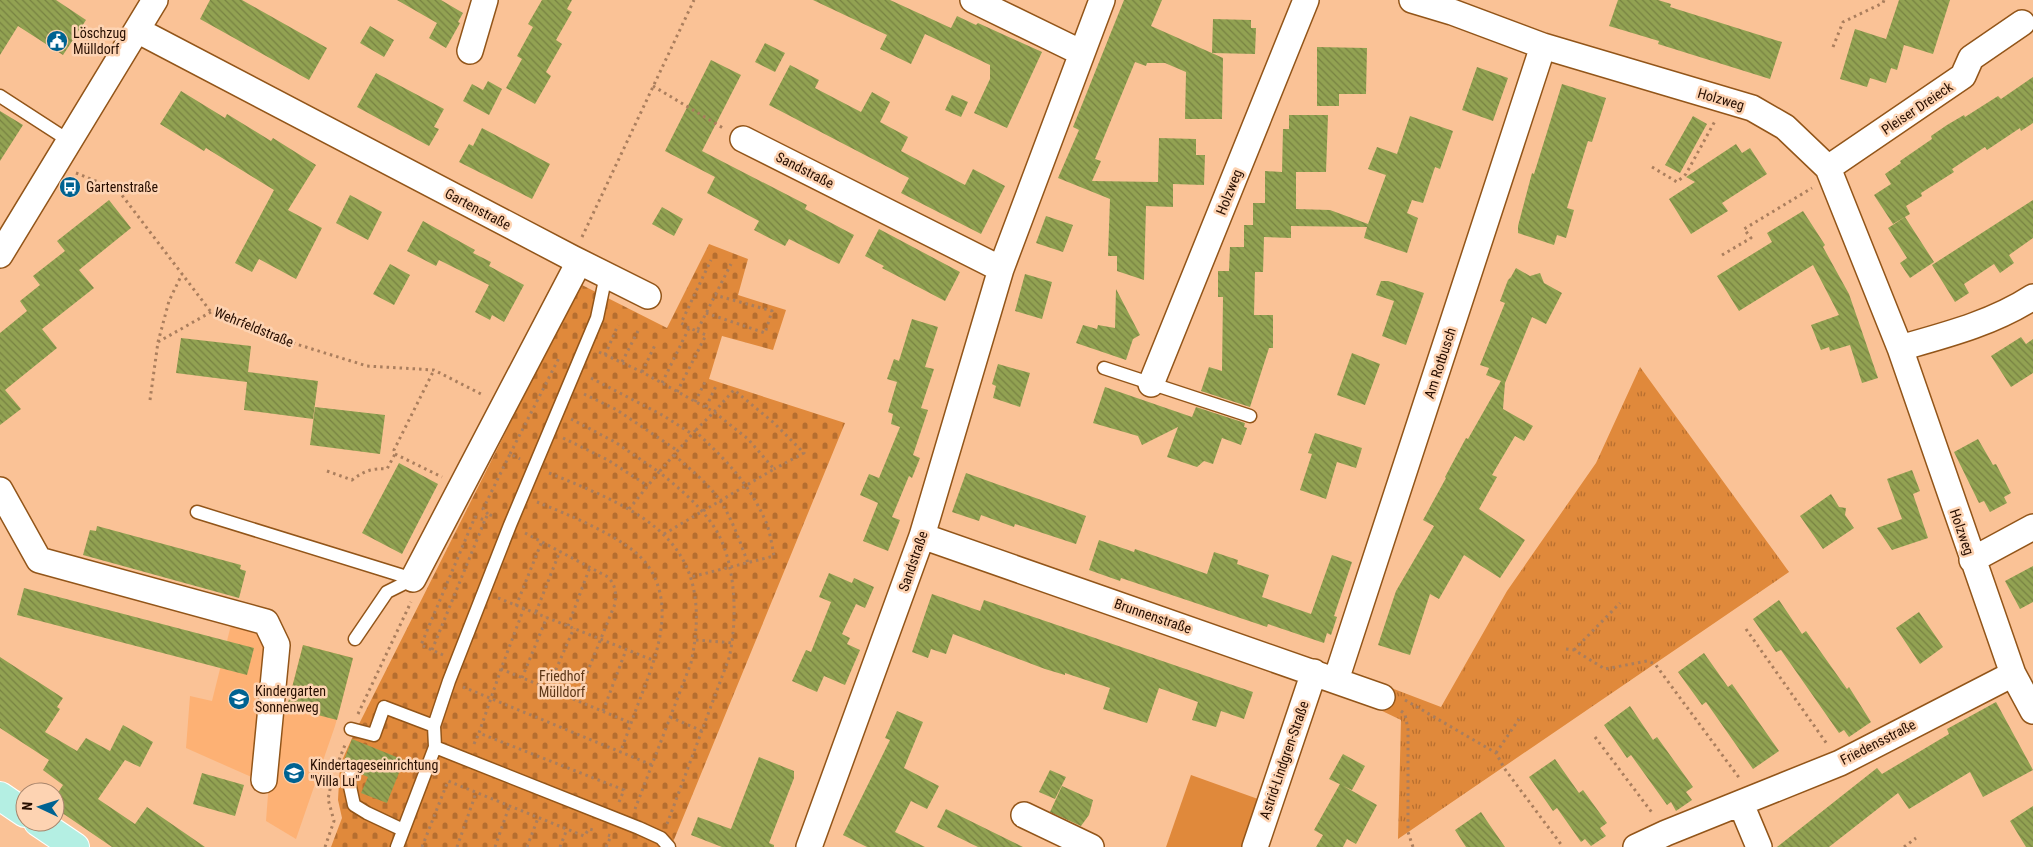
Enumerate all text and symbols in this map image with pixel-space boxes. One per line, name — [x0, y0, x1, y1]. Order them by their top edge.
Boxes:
place label: Löschzug Mülldorf — [73, 25, 126, 57]
public building icon: Löschzug Mülldorf — [45, 29, 69, 53]
street label: Pleiser Dreieck — [1878, 78, 1956, 138]
street label: Holzweg — [1696, 85, 1746, 113]
street label: Sandstraße — [773, 149, 837, 192]
street label: Holzweg — [1213, 167, 1245, 217]
bus stop icon: Gartenstraße — [58, 175, 82, 199]
place label: Gartenstraße — [86, 179, 159, 195]
street label: Gartenstraße — [442, 185, 514, 233]
street label: Wehrfeldstraße — [212, 304, 296, 350]
street label: Am Rotbusch — [1421, 325, 1459, 401]
street label: Holzweg — [1947, 507, 1977, 557]
street label: Sandstraße — [895, 528, 931, 593]
street label: Brunnenstraße — [1112, 595, 1194, 637]
park label: Friedhof Mülldorf — [539, 668, 586, 700]
place label: Kindergarten Sonnenweg — [255, 683, 326, 715]
school or university icon: Kindergarten Sonnenweg — [227, 687, 251, 711]
street label: Astrid-Lindgren-Straße — [1256, 698, 1312, 821]
street label: Friedensstraße — [1838, 716, 1919, 768]
place label: Kindertageseinrichtung "Villa Lu" — [310, 757, 438, 789]
school or university icon: Kindertageseinrichtung "Villa Lu" — [282, 761, 306, 785]
north arrow — [15, 782, 65, 832]
text: N — [19, 801, 35, 811]

